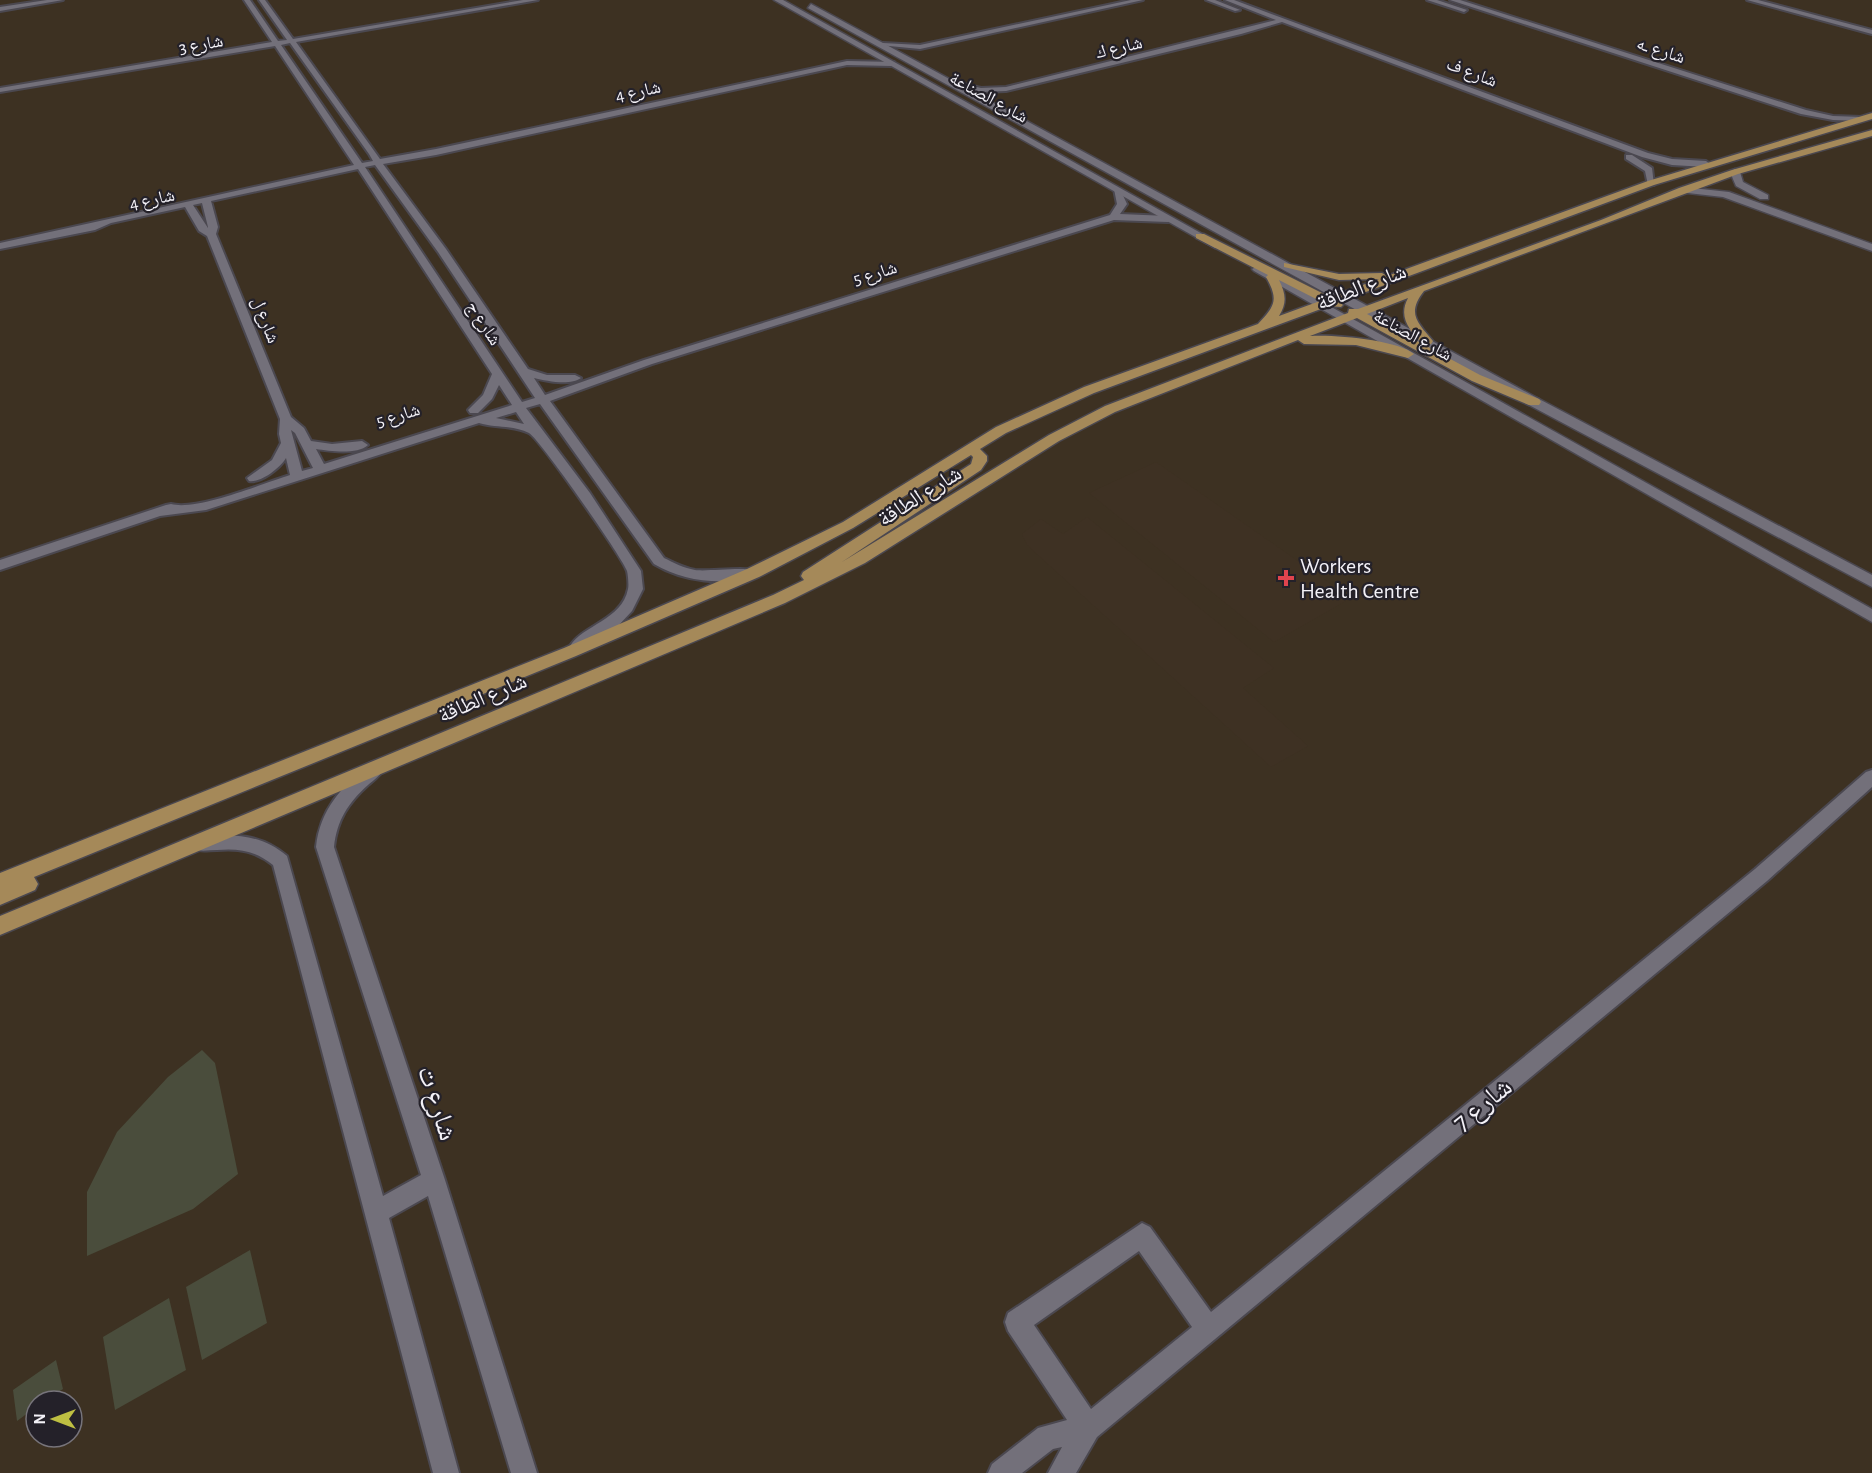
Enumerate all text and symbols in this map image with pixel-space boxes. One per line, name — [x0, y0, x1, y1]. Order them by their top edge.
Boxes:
street label: شارع 3 — [178, 32, 225, 59]
street label: شارع ك — [1094, 34, 1144, 63]
street label: شارع ـه — [1634, 35, 1687, 68]
street label: شارع ف — [1444, 55, 1499, 92]
street label: شارع الصناعة — [946, 69, 1031, 128]
street label: شارع 4 — [614, 78, 663, 107]
street label: شارع 4 — [128, 186, 177, 215]
street label: شارع 5 — [851, 259, 900, 290]
street label: شارع الطاقة — [1314, 260, 1410, 316]
street label: شارع ل — [247, 295, 282, 346]
street label: شارع ج — [461, 298, 504, 350]
street label: شارع الصناعة — [1370, 307, 1455, 366]
street label: شارع 5 — [374, 401, 423, 432]
street label: شارع الطاقة — [874, 462, 966, 532]
place label: Workers Health Centre — [1300, 555, 1419, 602]
marker: Workers Health Centre — [1277, 569, 1295, 587]
street label: شارع الطاقة — [435, 669, 531, 728]
street label: شارع ت — [410, 1063, 462, 1145]
street label: شارع 7 — [1448, 1073, 1519, 1138]
north arrow — [24, 1389, 84, 1449]
text: N — [32, 1413, 48, 1425]

